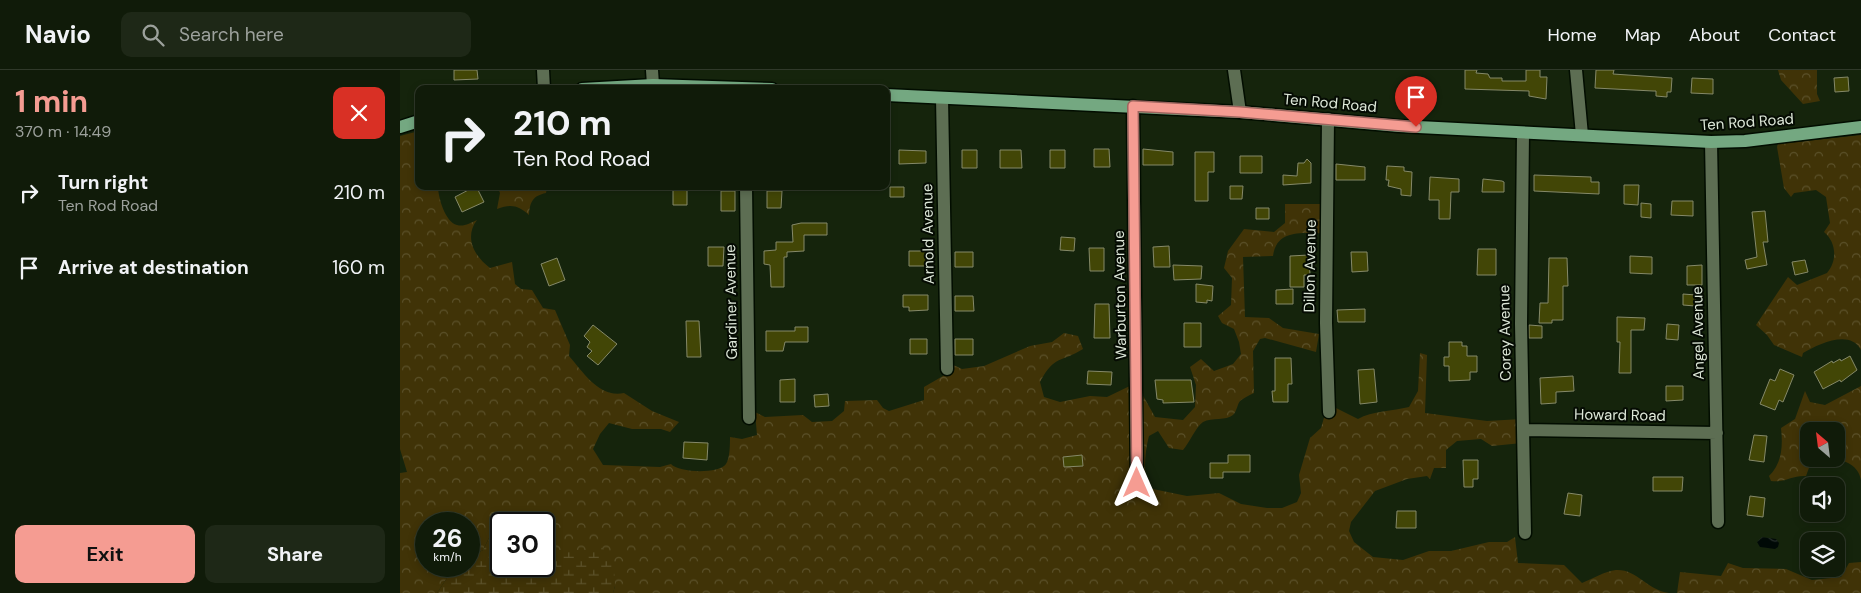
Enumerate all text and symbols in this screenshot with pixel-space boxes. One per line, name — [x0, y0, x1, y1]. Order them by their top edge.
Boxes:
search box — [121, 12, 471, 57]
text: Navio — [25, 19, 91, 50]
icon: search — [139, 21, 167, 49]
text: Search here — [179, 22, 284, 47]
text: Home — [1547, 23, 1597, 47]
text: Map — [1625, 23, 1661, 47]
text: About — [1689, 23, 1740, 47]
text: Contact — [1768, 23, 1836, 47]
pin — [1395, 76, 1437, 127]
text: 1 min — [15, 82, 88, 121]
icon: arrive — [1402, 83, 1430, 111]
button: close — [333, 87, 385, 139]
street label: Ten Rod Road — [1282, 89, 1378, 117]
text: 210 m — [513, 100, 612, 146]
icon: right — [430, 105, 495, 170]
street label: Ten Rod Road — [1699, 109, 1795, 135]
text: 370 m · 14:49 — [15, 121, 111, 142]
text: Ten Rod Road — [513, 144, 651, 173]
text: Turn right — [58, 170, 148, 195]
icon: right — [15, 179, 43, 207]
text: 210 m — [333, 180, 385, 205]
street label: Arnold Avenue — [917, 183, 939, 285]
text: Ten Rod Road — [58, 195, 158, 216]
street label: Dillon Avenue — [1299, 219, 1321, 313]
street label: Warburton Avenue — [1109, 230, 1131, 360]
street label: Gardiner Avenue — [720, 244, 742, 360]
icon: arrive — [15, 254, 43, 282]
text: Arrive at destination — [58, 255, 249, 280]
text: 160 m — [332, 255, 385, 280]
street label: Corey Avenue — [1494, 285, 1516, 381]
street label: Angel Avenue — [1687, 286, 1709, 380]
street label: Howard Road — [1574, 404, 1666, 426]
north arrow — [1800, 422, 1845, 468]
map controls — [1800, 422, 1845, 577]
position arrow — [1110, 456, 1162, 508]
button: sound — [1800, 477, 1845, 522]
speed limit sign: 30 — [490, 512, 555, 577]
text: 26 — [432, 522, 463, 555]
button: Exit — [15, 525, 195, 583]
button: Share — [205, 525, 385, 583]
button: layers — [1800, 532, 1845, 577]
text: km/h — [433, 549, 462, 565]

